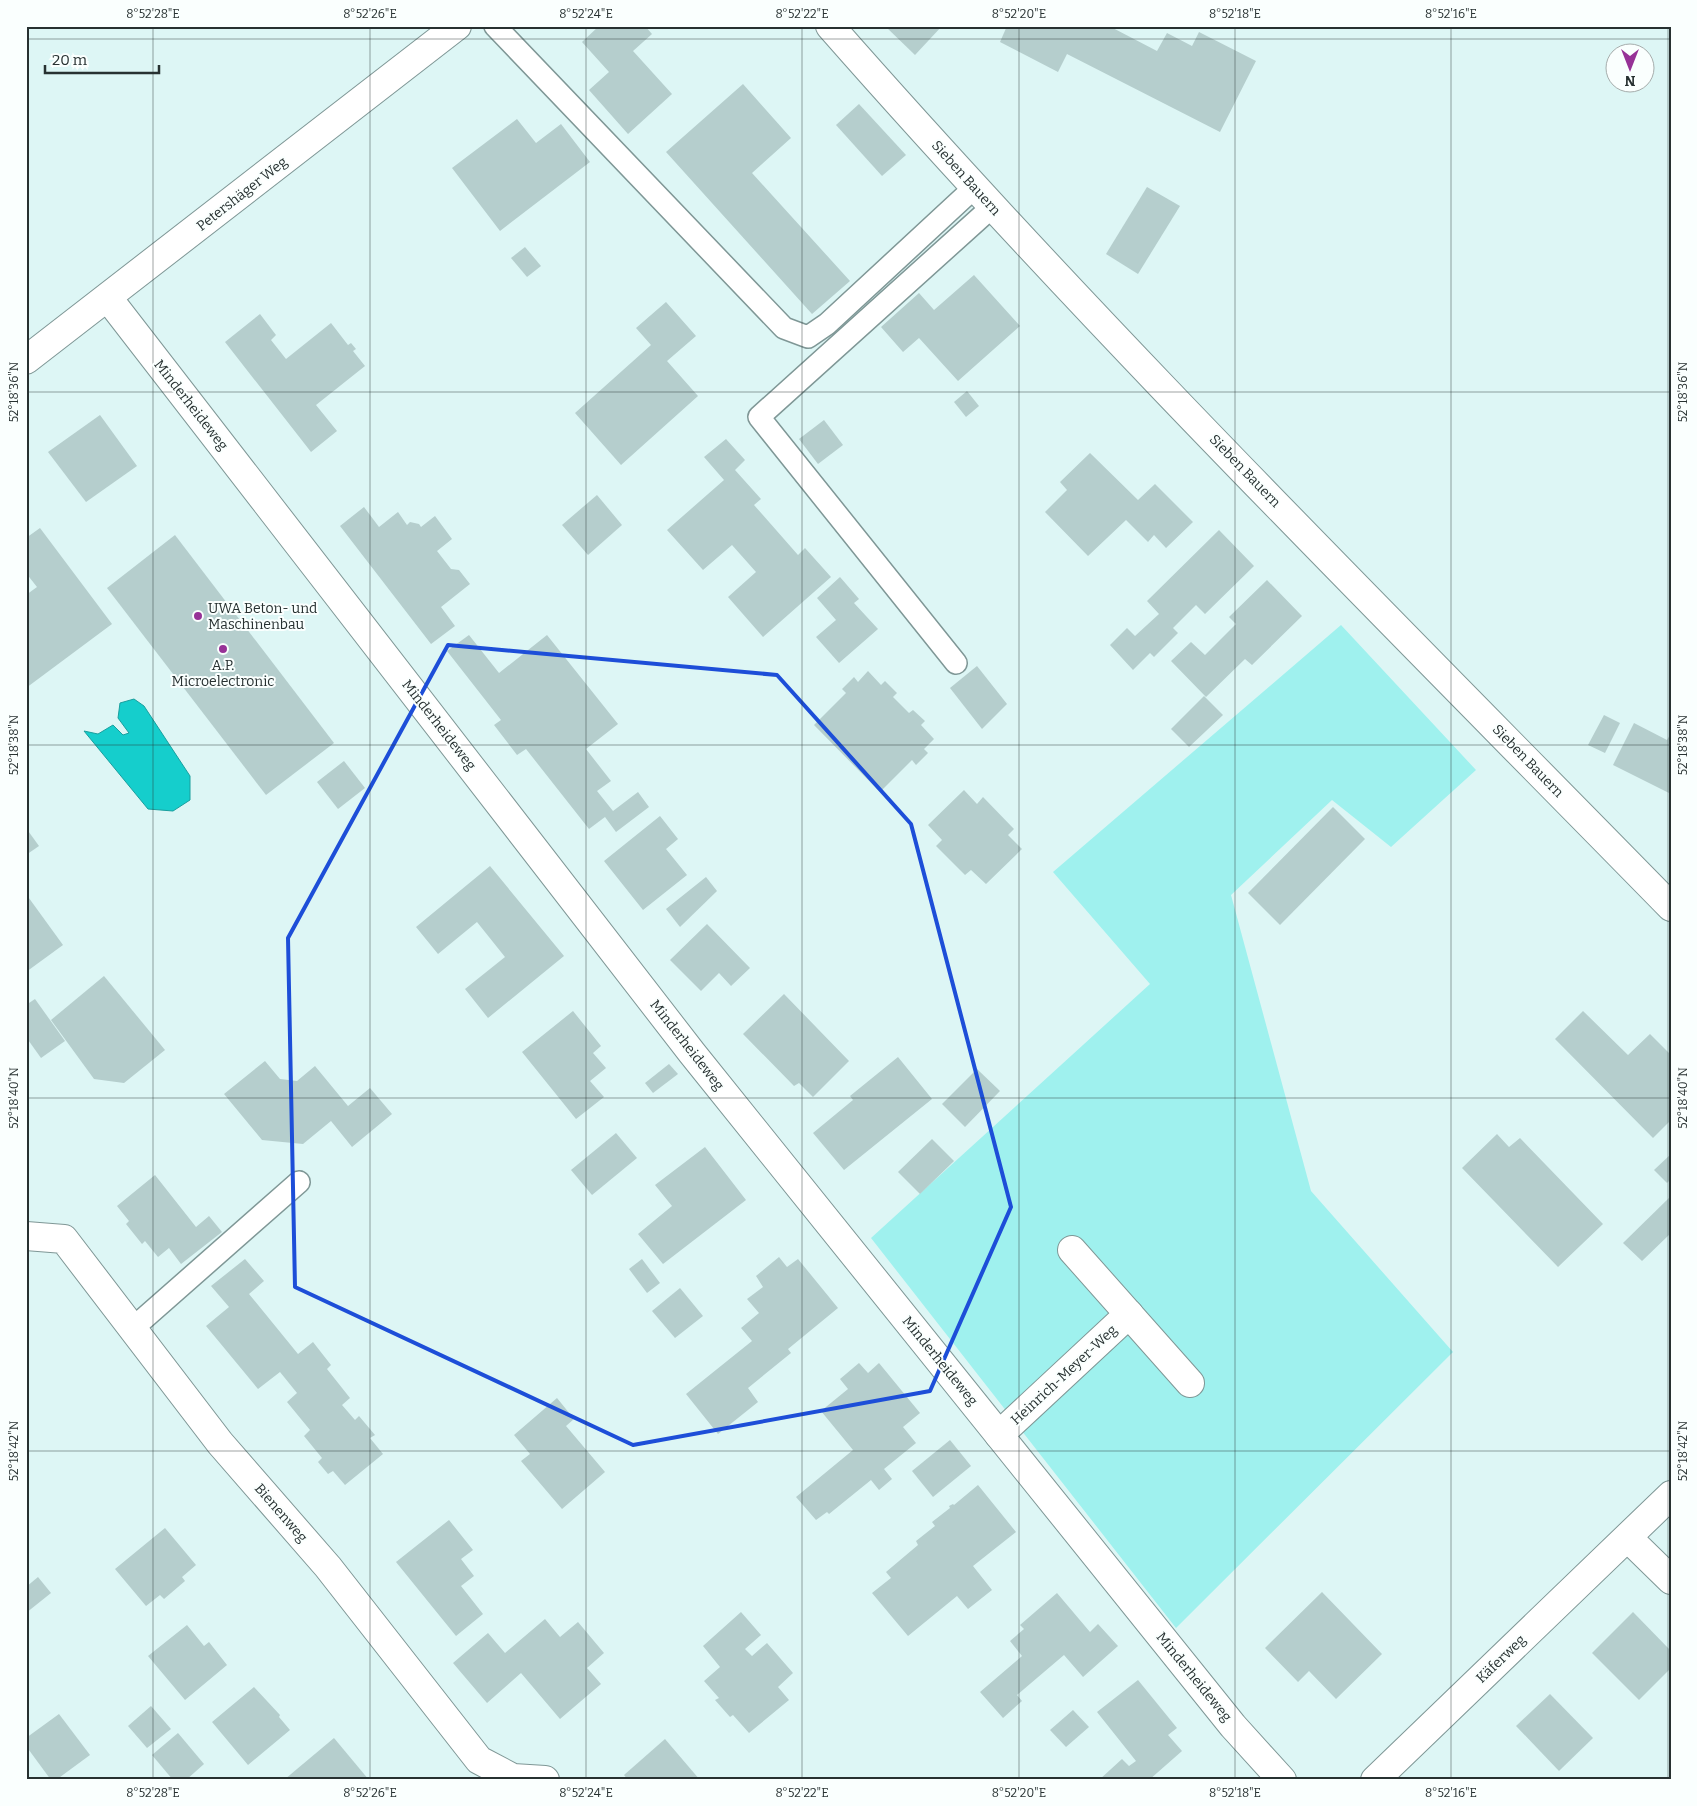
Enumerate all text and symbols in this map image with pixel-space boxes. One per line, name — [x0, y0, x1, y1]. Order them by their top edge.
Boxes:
text: 8°52'28"E — [126, 7, 180, 21]
text: 8°52'26"E — [343, 7, 397, 21]
text: 8°52'24"E — [559, 7, 613, 21]
text: 8°52'22"E — [775, 7, 829, 21]
text: 8°52'20"E — [992, 7, 1046, 21]
text: 8°52'18"E — [1209, 7, 1261, 21]
text: 8°52'16"E — [1425, 7, 1477, 21]
scale bar — [45, 42, 159, 74]
north arrow — [1604, 42, 1654, 92]
text: 20 m — [52, 51, 88, 69]
text: N — [1624, 72, 1635, 89]
street label: Sieben Bauern — [928, 137, 1004, 219]
street label: Petershäger Weg — [193, 153, 291, 235]
street label: Minderheideweg — [150, 356, 232, 454]
text: 52°18'36"N — [7, 361, 21, 422]
text: 52°18'36"N — [1676, 361, 1690, 422]
street label: Sieben Bauern — [1206, 431, 1284, 511]
place label: UWA Beton- und Maschinenbau — [208, 600, 317, 633]
marker: UWA Beton- und Maschinenbau — [192, 610, 204, 622]
marker: A.P. Microelectronic — [217, 643, 229, 655]
place label: A.P. Microelectronic — [171, 657, 275, 690]
street label: Minderheideweg — [398, 676, 480, 774]
text: 52°18'38"N — [7, 714, 21, 775]
text: 52°18'38"N — [1676, 714, 1690, 775]
street label: Sieben Bauern — [1489, 721, 1567, 801]
street label: Minderheideweg — [646, 996, 728, 1094]
text: 52°18'40"N — [7, 1067, 21, 1129]
text: 52°18'40"N — [1676, 1067, 1690, 1129]
street label: Minderheideweg — [899, 1313, 981, 1409]
street label: Heinrich-Meyer-Weg — [1007, 1321, 1121, 1429]
text: 52°18'42"N — [7, 1420, 21, 1481]
text: 52°18'42"N — [1676, 1420, 1690, 1481]
street label: Bienenweg — [251, 1480, 311, 1546]
street label: Minderheideweg — [1153, 1629, 1235, 1725]
street label: Käferweg — [1473, 1631, 1529, 1687]
text: 8°52'28"E — [126, 1786, 180, 1800]
text: 8°52'26"E — [343, 1786, 397, 1800]
text: 8°52'24"E — [559, 1786, 613, 1800]
text: 8°52'22"E — [775, 1786, 829, 1800]
text: 8°52'20"E — [992, 1786, 1046, 1800]
text: 8°52'18"E — [1209, 1786, 1261, 1800]
text: 8°52'16"E — [1425, 1786, 1477, 1800]

